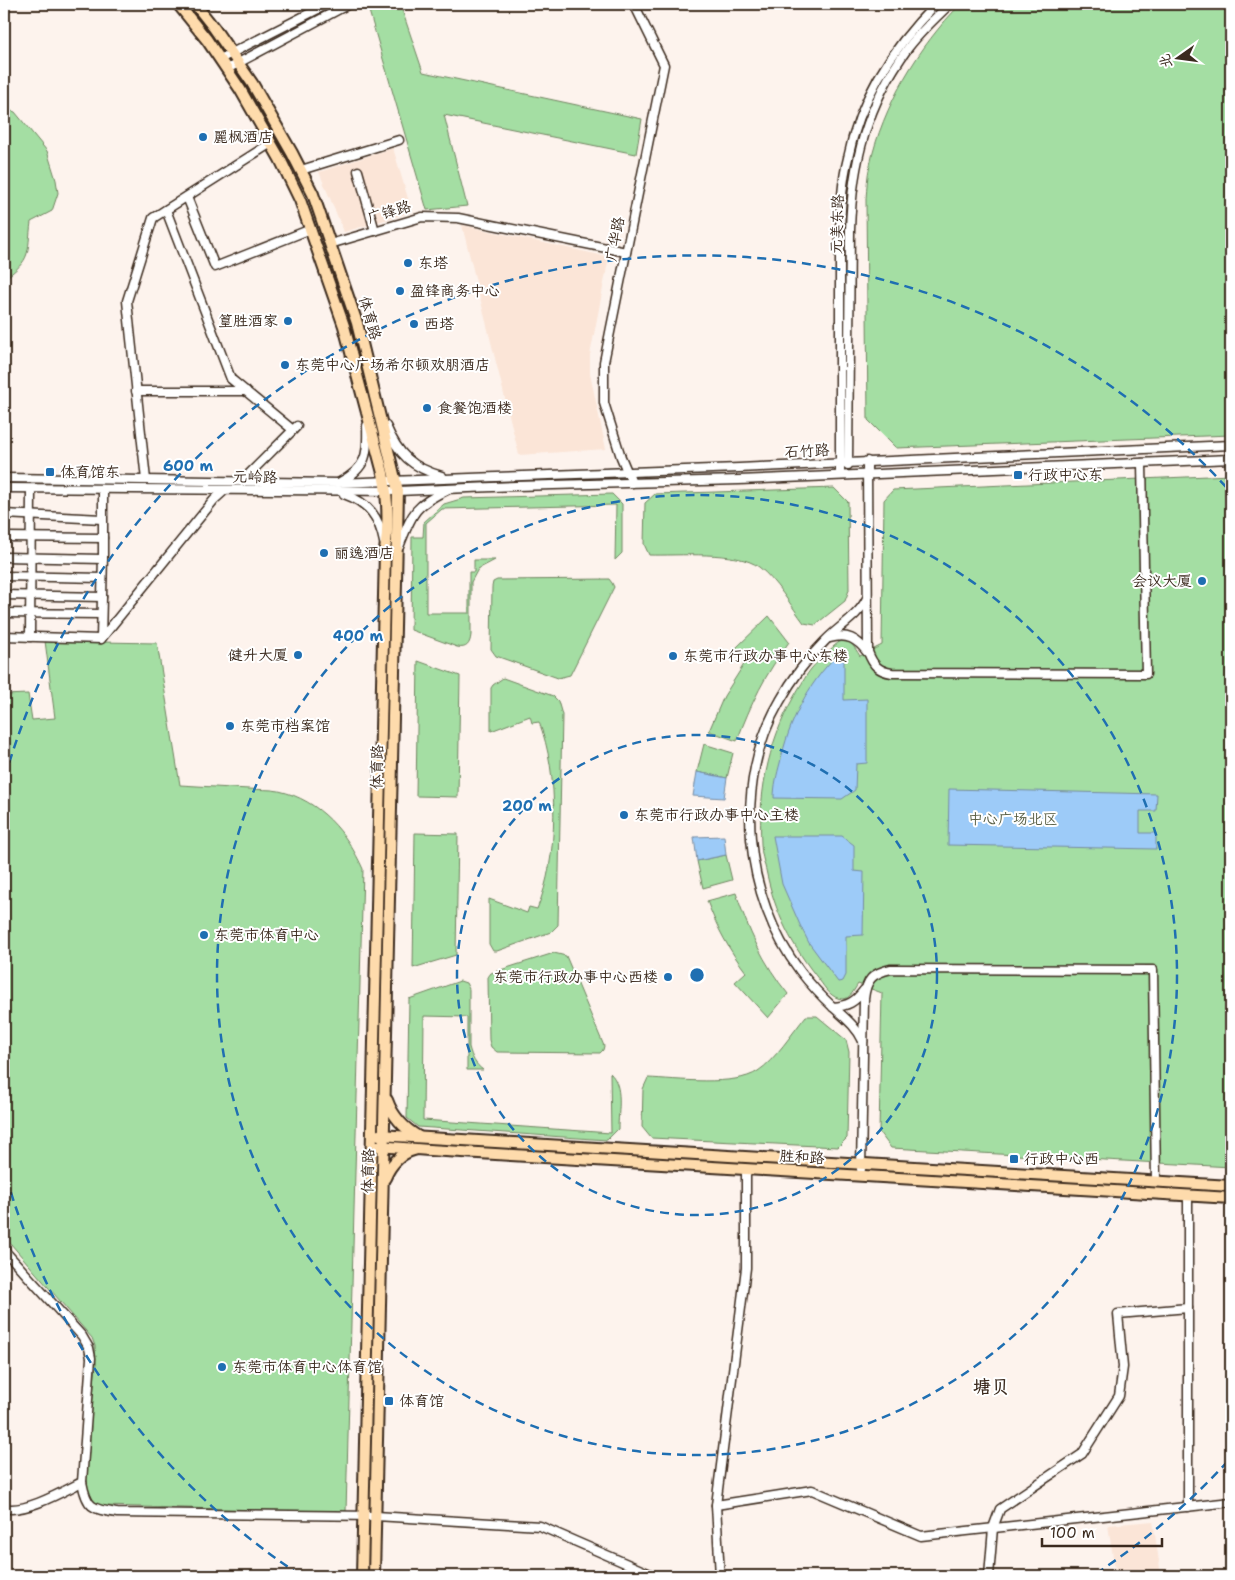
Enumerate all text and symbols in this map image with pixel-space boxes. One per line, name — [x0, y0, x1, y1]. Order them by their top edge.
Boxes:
north arrow — [1152, 32, 1202, 82]
text: 北 — [1155, 52, 1176, 70]
place label: 麗枫酒店 — [213, 127, 273, 147]
marker: 麗枫酒店 — [197, 131, 209, 143]
street label: 元美东路 — [826, 194, 848, 254]
street label: 广锋路 — [365, 196, 413, 228]
street label: 广华路 — [601, 215, 629, 263]
place label: 东塔 — [418, 253, 448, 273]
marker: 东塔 — [402, 257, 414, 269]
place label: 盈锋商务中心 — [410, 281, 500, 301]
marker: 盈锋商务中心 — [394, 285, 406, 297]
street label: 体育路 — [354, 294, 386, 342]
place label: 篁胜酒家 — [218, 311, 278, 331]
place label: 西塔 — [424, 314, 454, 334]
marker: 篁胜酒家 — [282, 315, 294, 327]
marker: 西塔 — [408, 318, 420, 330]
place label: 东莞中心广场希尔顿欢朋酒店 — [295, 355, 490, 375]
marker: 东莞中心广场希尔顿欢朋酒店 — [279, 359, 291, 371]
place label: 食餐饱酒楼 — [437, 398, 512, 418]
marker: 食餐饱酒楼 — [421, 402, 433, 414]
street label: 石竹路 — [784, 440, 830, 462]
text: 600 m — [163, 456, 213, 476]
place label: 体育馆东 — [60, 462, 120, 482]
place label: 行政中心东 — [1028, 465, 1103, 485]
marker: 体育馆东 — [44, 466, 56, 478]
street label: 元岭路 — [232, 467, 278, 487]
marker: 行政中心东 — [1012, 469, 1024, 481]
place label: 丽逸酒店 — [334, 543, 394, 563]
marker: 丽逸酒店 — [318, 547, 330, 559]
place label: 会议大厦 — [1132, 571, 1192, 591]
marker: 会议大厦 — [1196, 575, 1208, 587]
text: 400 m — [333, 626, 383, 646]
place label: 健升大厦 — [228, 645, 288, 665]
place label: 东莞市行政办事中心东楼 — [683, 646, 848, 666]
marker: 健升大厦 — [292, 649, 304, 661]
marker: 东莞市行政办事中心东楼 — [667, 650, 679, 662]
place label: 东莞市档案馆 — [240, 716, 330, 736]
marker: 东莞市档案馆 — [224, 720, 236, 732]
street label: 体育路 — [367, 744, 387, 790]
text: 200 m — [502, 796, 552, 816]
place label: 东莞市行政办事中心主楼 — [634, 805, 799, 825]
marker: 东莞市行政办事中心主楼 — [618, 809, 630, 821]
park label: 中心广场北区 — [968, 809, 1058, 829]
place label: 东莞市体育中心 — [214, 925, 319, 945]
marker: 东莞市体育中心 — [198, 929, 210, 941]
centre of rings — [688, 966, 706, 984]
place label: 东莞市行政办事中心西楼 — [493, 967, 658, 987]
marker: 东莞市行政办事中心西楼 — [662, 971, 674, 983]
street label: 胜和路 — [779, 1146, 825, 1168]
street label: 体育路 — [358, 1148, 378, 1194]
place label: 行政中心西 — [1024, 1149, 1099, 1169]
marker: 行政中心西 — [1008, 1153, 1020, 1165]
place label: 东莞市体育中心体育馆 — [232, 1357, 382, 1377]
marker: 东莞市体育中心体育馆 — [216, 1361, 228, 1373]
district label: 塘贝 — [973, 1375, 1009, 1399]
place label: 体育馆 — [399, 1391, 444, 1411]
marker: 体育馆 — [383, 1395, 395, 1407]
scale bar — [1042, 1515, 1162, 1547]
text: 100 m — [1050, 1523, 1095, 1543]

